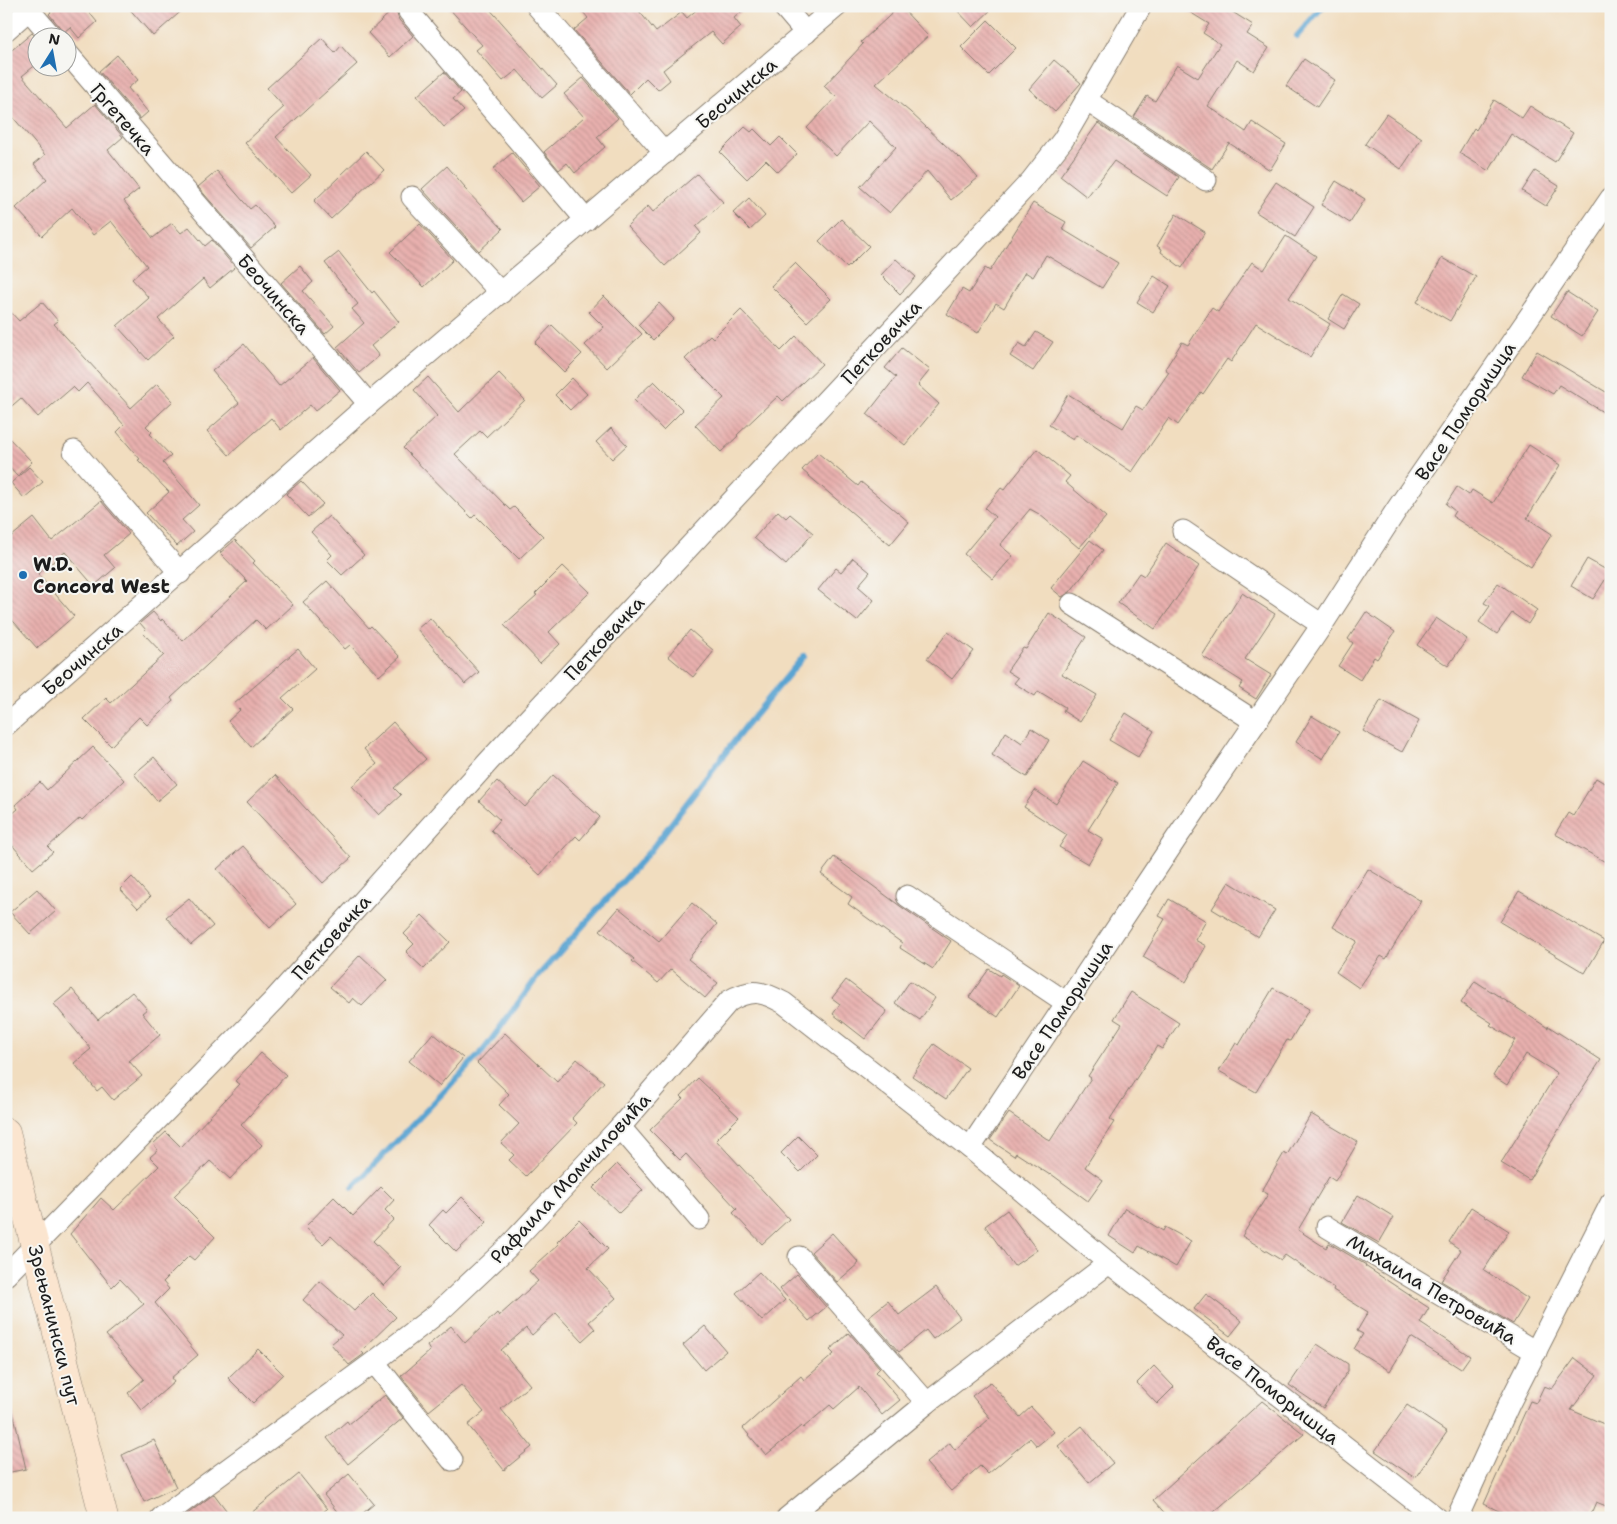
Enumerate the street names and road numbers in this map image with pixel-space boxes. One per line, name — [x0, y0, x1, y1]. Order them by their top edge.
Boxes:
street label: Беочинска — [690, 52, 782, 135]
street label: Гргетечка — [84, 78, 161, 161]
street label: Беочинска — [232, 249, 316, 340]
street label: Петковачка — [836, 295, 927, 390]
street label: Васе Поморишца — [1410, 337, 1521, 486]
street label: Петковачка — [559, 591, 650, 686]
street label: Беочинска — [37, 617, 128, 701]
street label: Петковачка — [286, 889, 377, 985]
street label: Васе Поморишца — [1007, 936, 1118, 1085]
street label: Рафаила Момчиловића — [485, 1088, 656, 1269]
street label: Михаила Петровића — [1342, 1229, 1522, 1350]
street label: Зрењанински пут — [22, 1242, 87, 1408]
street label: Васе Поморишца — [1201, 1330, 1345, 1450]

